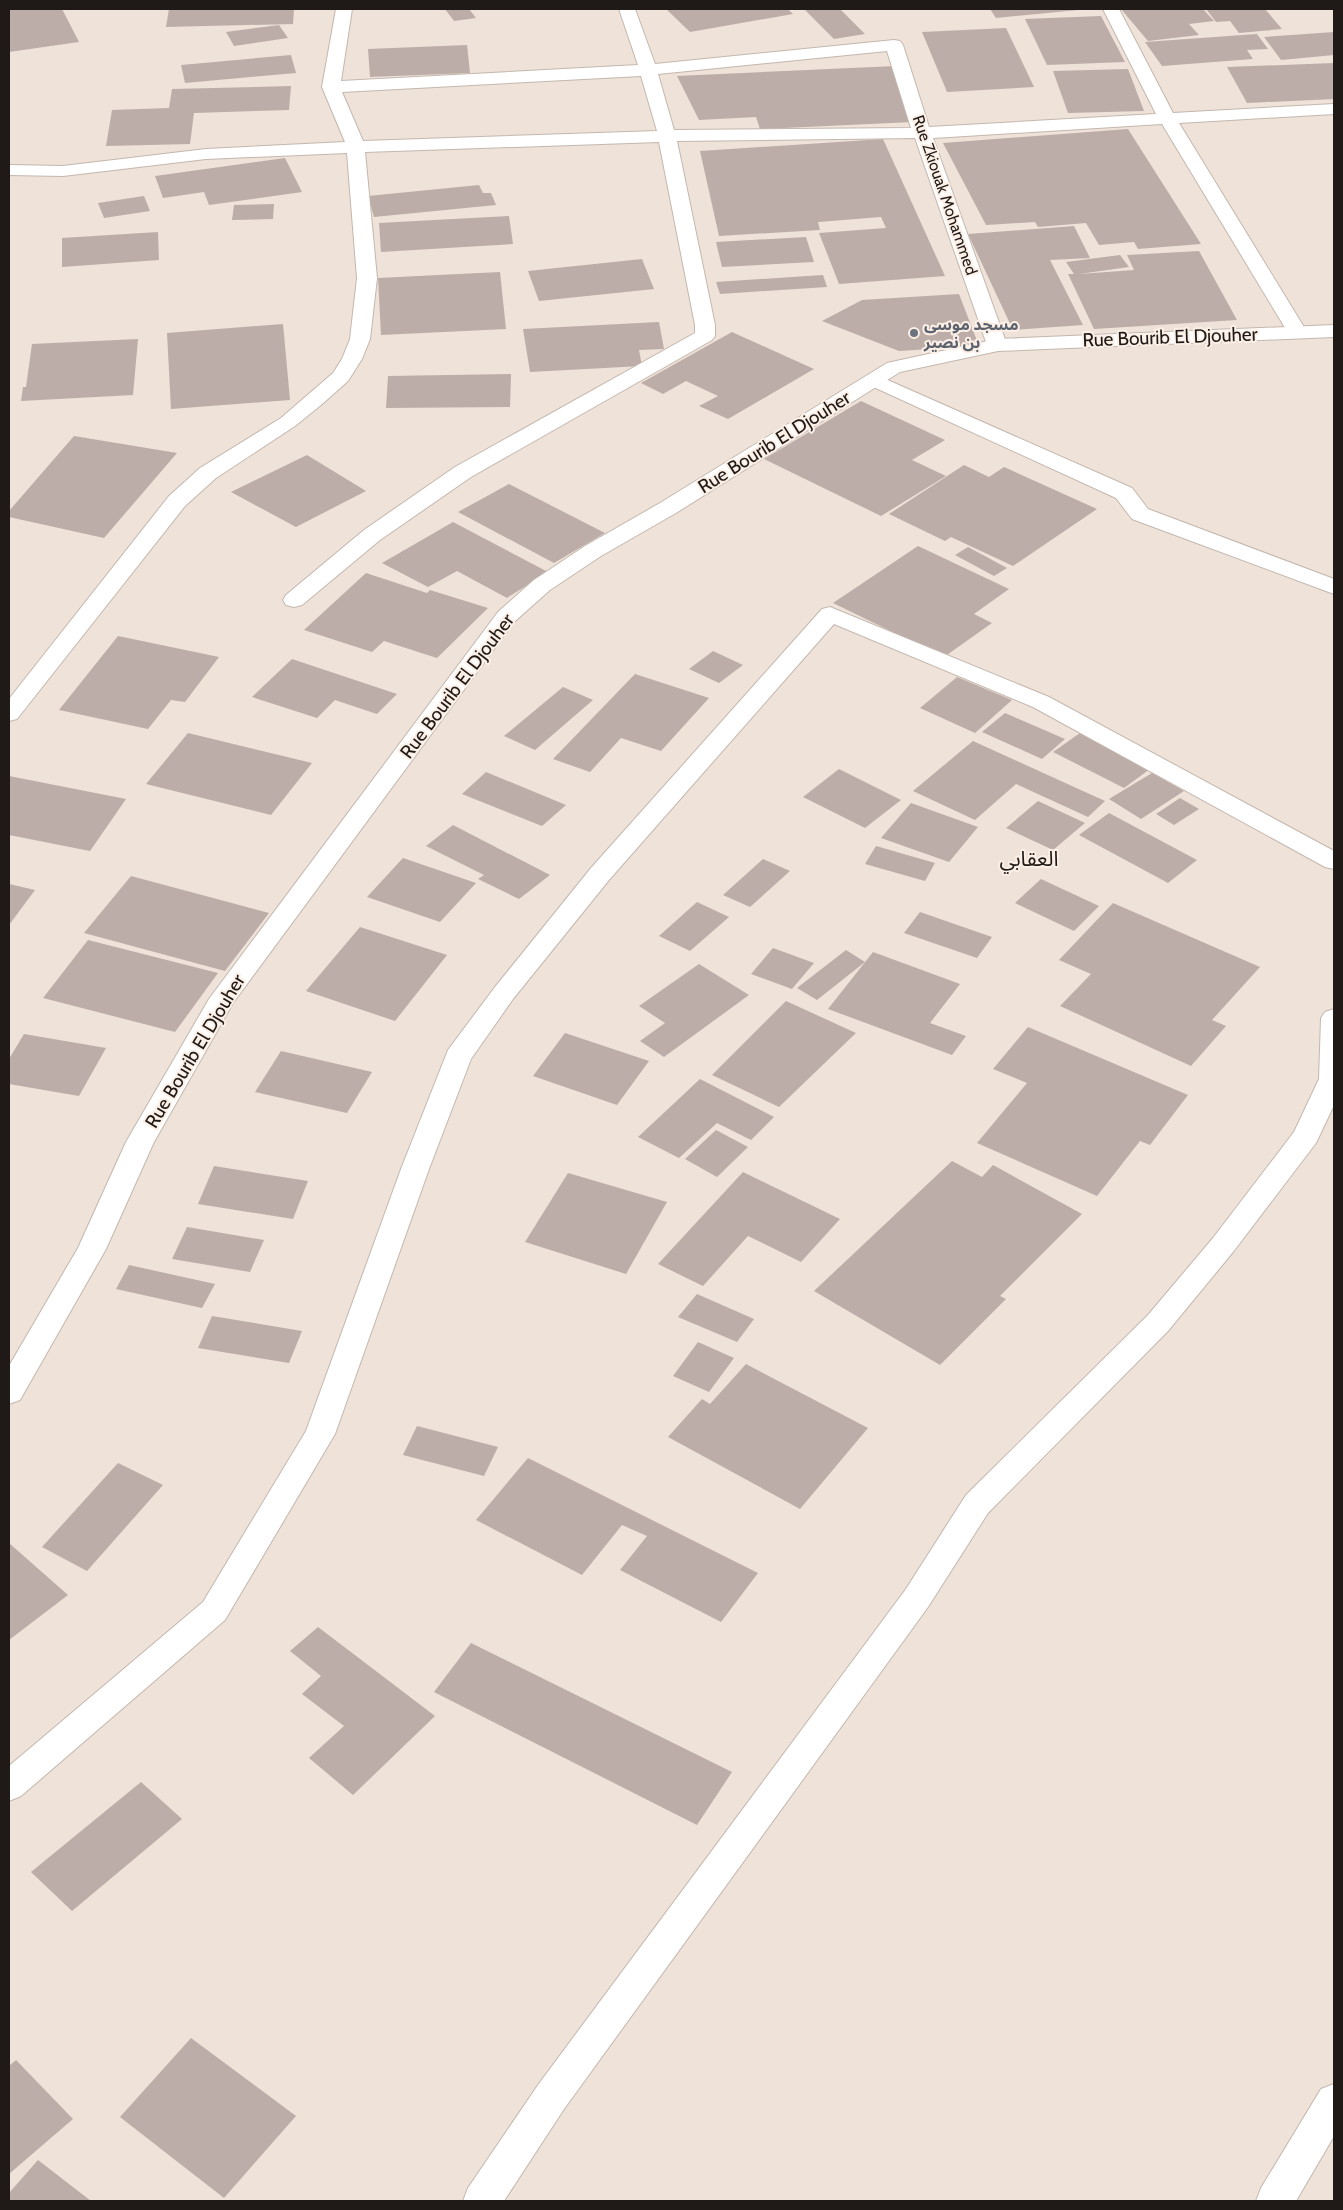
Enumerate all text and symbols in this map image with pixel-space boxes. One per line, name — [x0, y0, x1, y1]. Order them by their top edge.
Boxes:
street label: Rue Zkiouak Mohammed — [909, 113, 981, 277]
place label: مسجد موسى بن نصير — [923, 315, 1019, 352]
street label: Rue Bourib El Djouher — [1082, 322, 1258, 352]
marker: مسجد موسى بن نصير — [908, 327, 920, 339]
street label: Rue Bourib El Djouher — [694, 386, 854, 498]
street label: Rue Bourib El Djouher — [395, 609, 519, 763]
district label: العقابي — [999, 846, 1059, 874]
street label: Rue Bourib El Djouher — [140, 970, 250, 1132]

